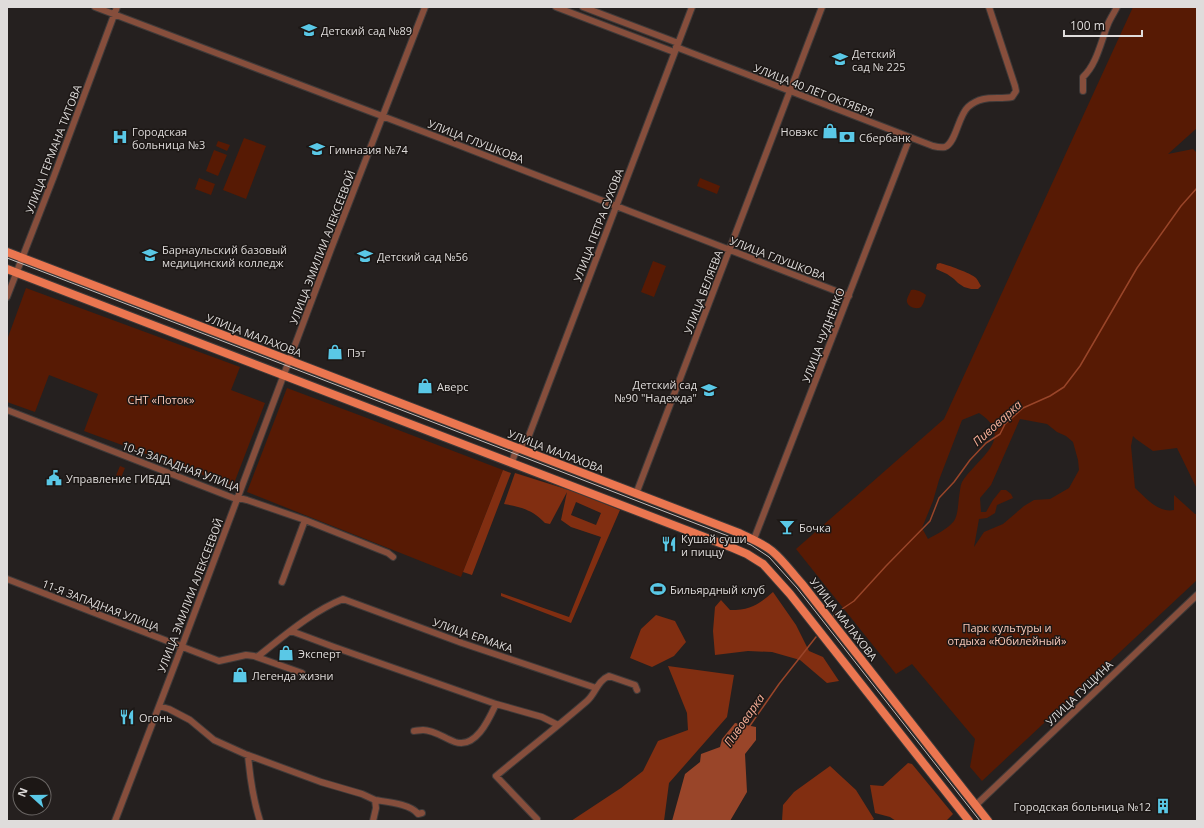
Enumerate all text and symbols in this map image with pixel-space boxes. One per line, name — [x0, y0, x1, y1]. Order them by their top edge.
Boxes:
scale bar — [1064, 12, 1142, 38]
text: 100 m — [1070, 17, 1105, 34]
school or university icon: Детский сад №89 — [300, 21, 318, 39]
place label: Детский сад №89 — [321, 23, 412, 38]
place label: Детский сад № 225 — [852, 46, 906, 74]
school or university icon: Детский сад № 225 — [831, 50, 849, 68]
street label: УЛИЦА 40 ЛЕТ ОКТЯБРЯ — [752, 60, 876, 120]
street label: УЛИЦА ГЕРМАНА ТИТОВА — [21, 82, 85, 216]
street label: УЛИЦА ГЛУШКОВА — [426, 116, 526, 166]
shop icon: Новэкс — [821, 122, 839, 140]
place label: Городская больница №3 — [132, 124, 205, 152]
place label: Новэкс — [781, 124, 818, 139]
hospital icon: Городская больница №3 — [111, 128, 129, 146]
bank icon: Сбербанк — [838, 128, 856, 146]
place label: Сбербанк — [859, 130, 911, 145]
school or university icon: Гимназия №74 — [308, 140, 326, 158]
place label: Гимназия №74 — [329, 142, 409, 157]
street label: УЛИЦА ПЕТРА СУХОВА — [569, 166, 627, 284]
street label: УЛИЦА ЭМИЛИИ АЛЕКСЕЕВОЙ — [286, 168, 358, 326]
street label: УЛИЦА ГЛУШКОВА — [728, 233, 828, 283]
place label: Барнаульский базовый медицинский колледж — [162, 242, 287, 270]
school or university icon: Барнаульский базовый медицинский колледж — [141, 246, 159, 264]
school or university icon: Детский сад №56 — [356, 247, 374, 265]
street label: УЛИЦА БЕЛЯЕВА — [680, 248, 726, 336]
place label: Детский сад №56 — [377, 249, 468, 264]
street label: УЛИЦА ЧУДНЕНКО — [798, 285, 848, 385]
street label: УЛИЦА МАЛАХОВА — [204, 310, 304, 360]
shop icon: Пэт — [326, 343, 344, 361]
place label: Пэт — [347, 345, 366, 360]
shop icon: Аверс — [416, 377, 434, 395]
place label: Детский сад №90 "Надежда" — [614, 377, 698, 405]
place label: Аверс — [437, 379, 468, 394]
school or university icon: Детский сад №90 "Надежда" — [700, 381, 718, 399]
park label: СНТ «Поток» — [128, 392, 195, 407]
water label: Пивоварка — [969, 396, 1025, 450]
street label: УЛИЦА МАЛАХОВА — [506, 426, 606, 476]
street label: 10-Я ЗАПАДНАЯ УЛИЦА — [120, 438, 242, 494]
public building icon: Управление ГИБДД — [45, 469, 63, 487]
place label: Управление ГИБДД — [66, 471, 171, 486]
street label: УЛИЦА ЭМИЛИИ АЛЕКСЕЕВОЙ — [154, 516, 226, 674]
bar icon: Бочка — [778, 518, 796, 536]
place label: Бочка — [799, 520, 831, 535]
place label: Кушай суши и пиццу — [681, 531, 747, 559]
restaurant icon: Кушай суши и пиццу — [660, 535, 678, 553]
street label: УЛИЦА МАЛАХОВА — [807, 574, 881, 664]
street label: 11-Я ЗАПАДНАЯ УЛИЦА — [40, 576, 162, 634]
sports icon: Бильярдный клуб — [649, 580, 667, 598]
place label: Бильярдный клуб — [670, 582, 765, 597]
street label: УЛИЦА ЕРМАКА — [431, 614, 515, 656]
park label: Парк культуры и отдыха «Юбилейный» — [947, 620, 1067, 648]
shop icon: Эксперт — [277, 644, 295, 662]
place label: Эксперт — [298, 646, 341, 661]
street label: УЛИЦА ГУЩИНА — [1042, 657, 1116, 729]
shop icon: Легенда жизни — [231, 666, 249, 684]
place label: Легенда жизни — [252, 668, 333, 683]
water label: Пивоварка — [720, 690, 769, 750]
restaurant icon: Огонь — [118, 708, 136, 726]
place label: Огонь — [139, 710, 172, 725]
north arrow — [12, 776, 52, 816]
text: N — [14, 785, 31, 799]
building icon: Городская больница №12 — [1154, 797, 1172, 815]
place label: Городская больница №12 — [1013, 799, 1151, 814]

